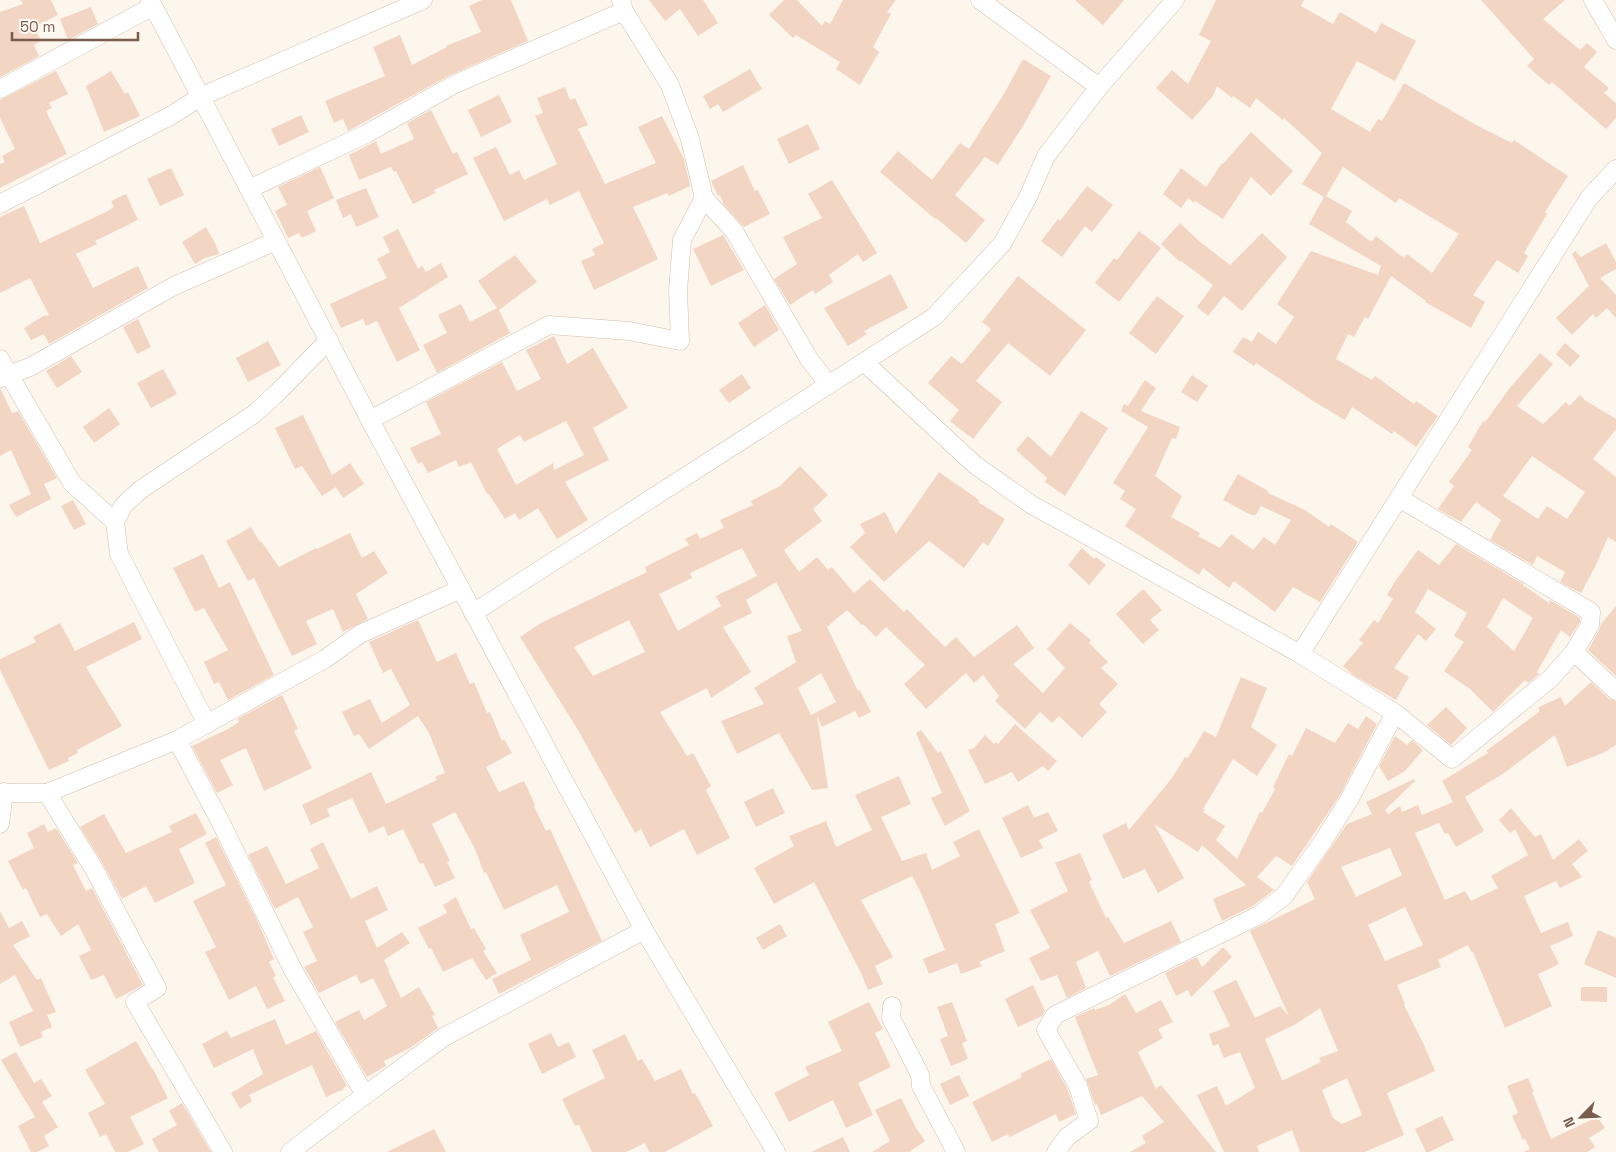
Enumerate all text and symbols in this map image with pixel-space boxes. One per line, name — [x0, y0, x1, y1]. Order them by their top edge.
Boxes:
scale bar — [12, 10, 139, 42]
text: 50 m — [20, 17, 55, 36]
north arrow — [1556, 1092, 1606, 1142]
text: N — [1559, 1114, 1579, 1130]

